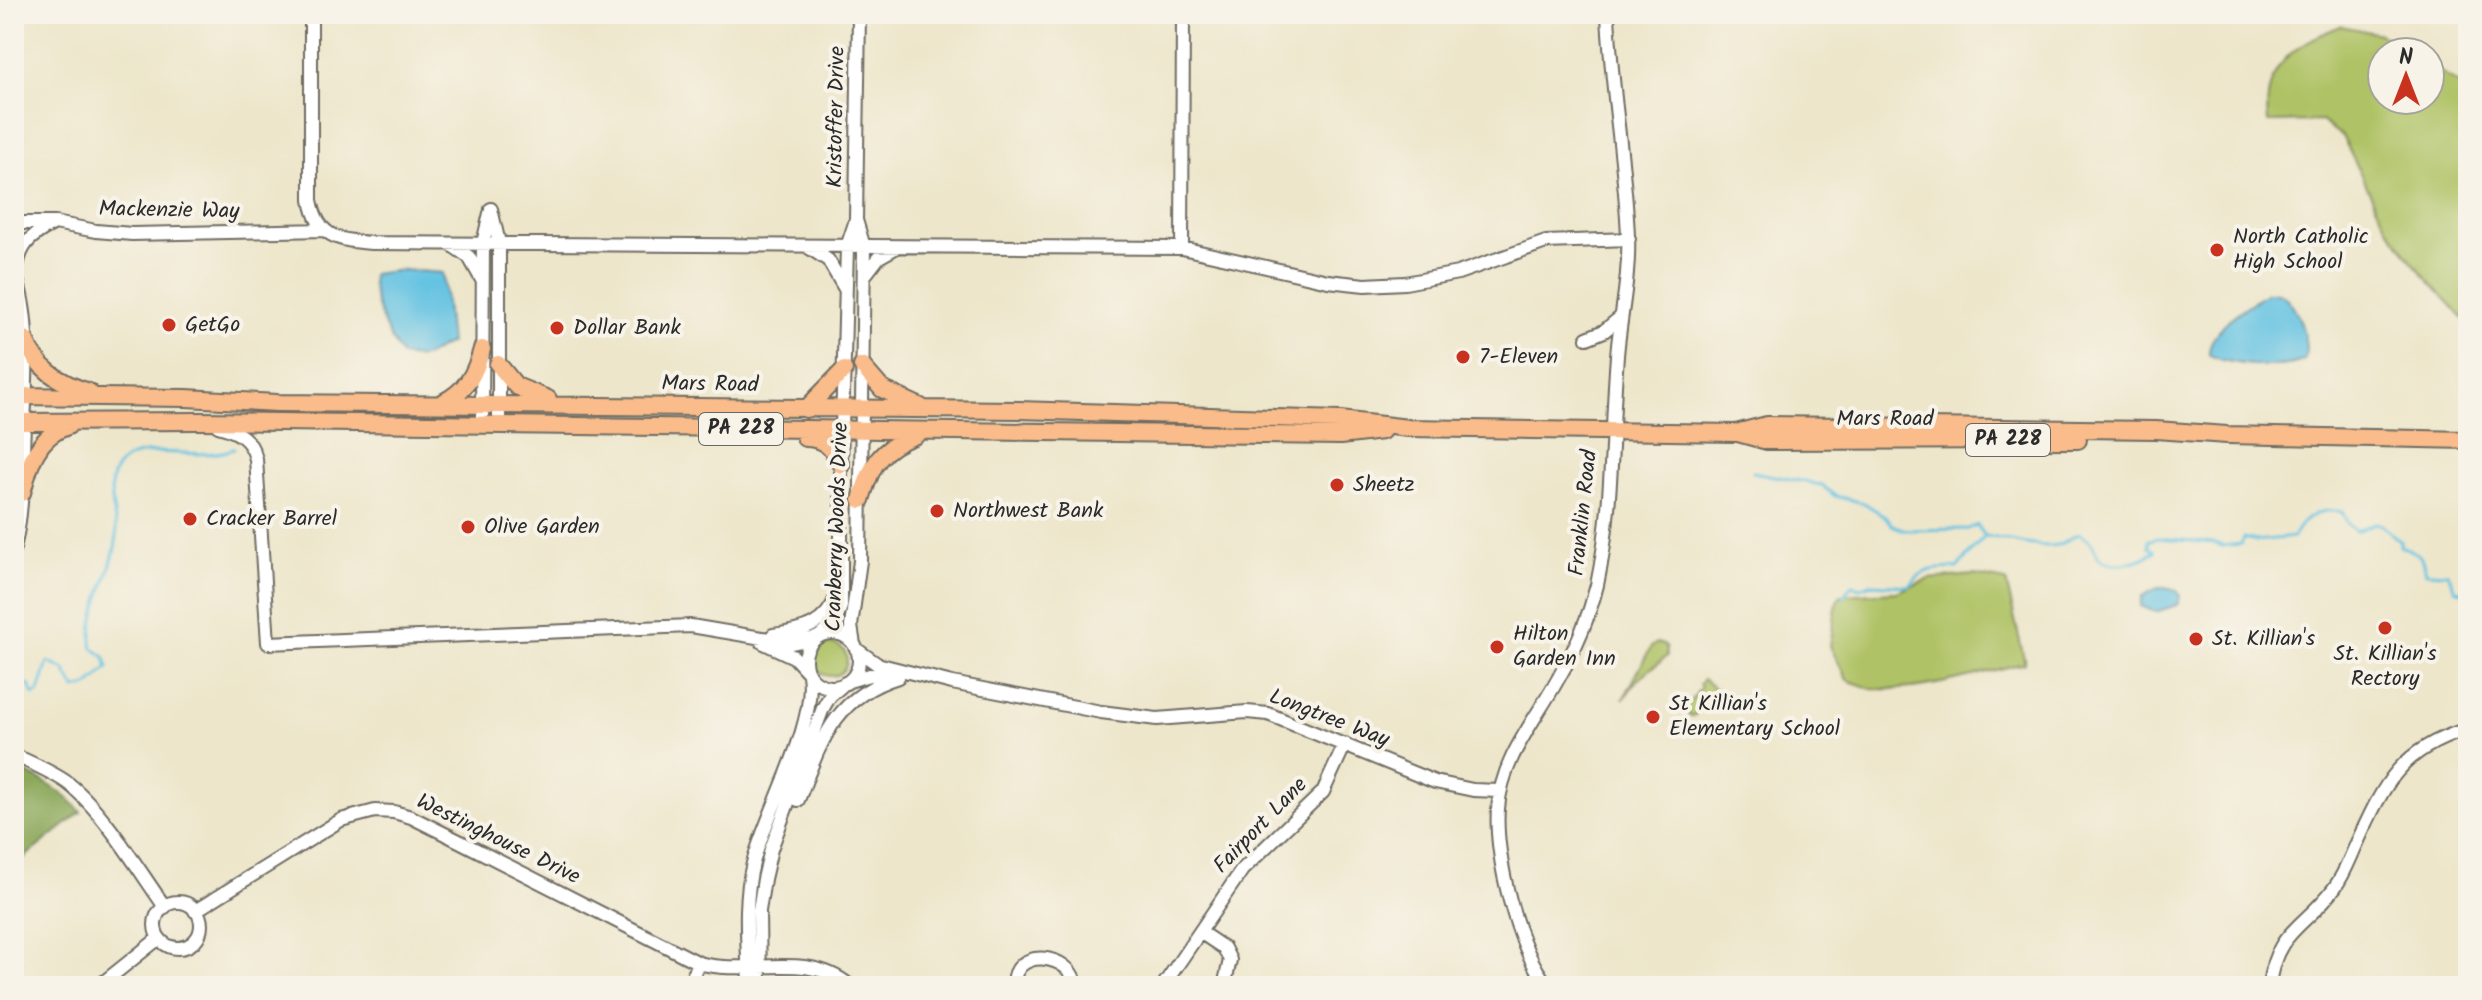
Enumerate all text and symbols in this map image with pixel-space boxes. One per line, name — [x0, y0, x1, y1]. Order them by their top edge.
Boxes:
north arrow — [2366, 36, 2446, 116]
text: N — [2399, 41, 2413, 76]
street label: Kristoffer Drive — [818, 46, 856, 188]
street label: Mackenzie Way — [98, 192, 240, 230]
place label: North Catholic High School — [2233, 220, 2369, 280]
marker: North Catholic High School — [2208, 241, 2226, 259]
place label: GetGo — [185, 308, 240, 343]
place label: Dollar Bank — [573, 311, 681, 346]
marker: GetGo — [160, 316, 178, 334]
marker: Dollar Bank — [548, 319, 566, 337]
place label: 7-Eleven — [1479, 340, 1558, 375]
marker: 7-Eleven — [1454, 348, 1472, 366]
street label: Mars Road — [661, 367, 760, 403]
street label: Mars Road — [1836, 402, 1935, 437]
road number: PA 228 — [699, 413, 783, 445]
street label: Cranberry Woods Drive — [817, 421, 859, 632]
road number: PA 228 — [1966, 424, 2050, 456]
street label: Franklin Road — [1560, 447, 1608, 578]
place label: Sheetz — [1353, 468, 1415, 503]
marker: Sheetz — [1328, 476, 1346, 494]
place label: Northwest Bank — [953, 494, 1104, 529]
place label: Cracker Barrel — [206, 502, 338, 537]
marker: Northwest Bank — [928, 502, 946, 520]
marker: Cracker Barrel — [181, 510, 199, 528]
place label: Olive Garden — [484, 510, 600, 545]
marker: Olive Garden — [459, 518, 477, 536]
place label: Hilton Garden Inn — [1513, 617, 1616, 677]
marker: St. Killian's Rectory — [2376, 619, 2394, 637]
place label: St. Killian's — [2212, 622, 2316, 657]
marker: St. Killian's — [2187, 630, 2205, 648]
place label: St. Killian's Rectory — [2333, 637, 2437, 697]
marker: Hilton Garden Inn — [1488, 638, 1506, 656]
street label: Longtree Way — [1264, 680, 1395, 758]
place label: St Killian's Elementary School — [1669, 687, 1841, 747]
marker: St Killian's Elementary School — [1644, 708, 1662, 726]
street label: Fairport Lane — [1206, 769, 1317, 883]
street label: Westinghouse Drive — [410, 785, 586, 895]

